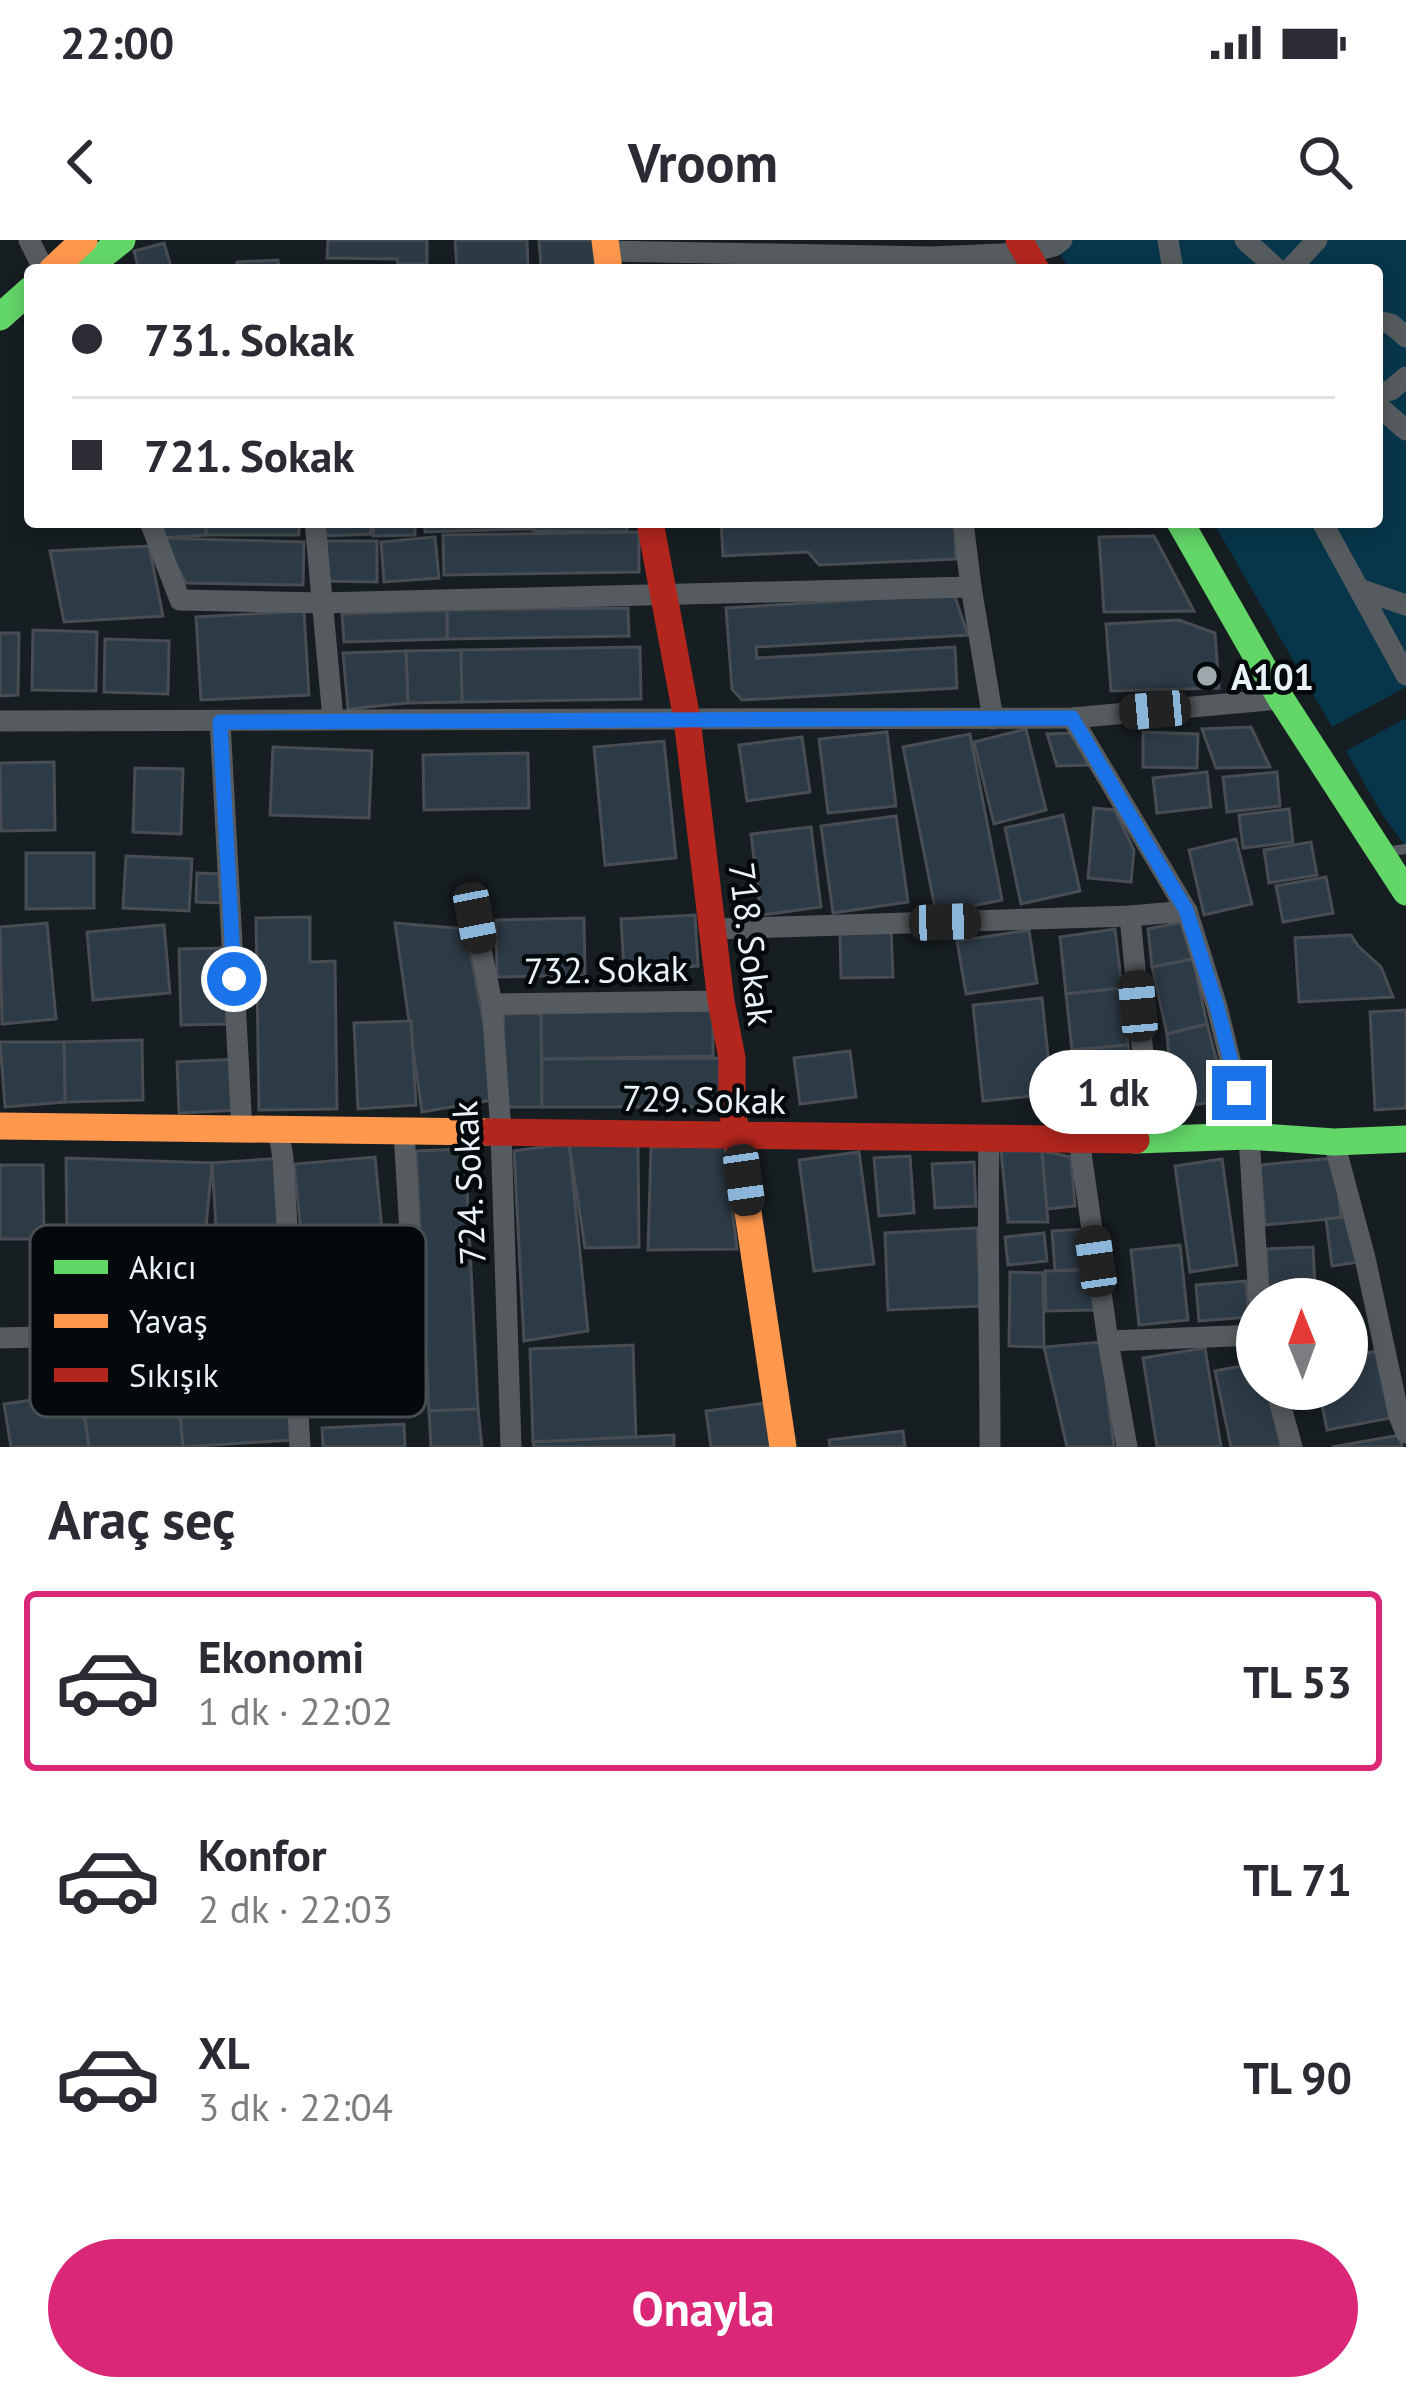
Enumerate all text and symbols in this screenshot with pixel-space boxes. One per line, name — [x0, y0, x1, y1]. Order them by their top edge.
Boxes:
text: 22:00 — [60, 13, 174, 71]
text: Vroom — [628, 127, 778, 197]
icon: back — [48, 129, 114, 195]
icon: search — [1292, 129, 1358, 195]
text: 731. Sokak — [144, 310, 354, 368]
text: 721. Sokak — [144, 426, 354, 484]
place label: A101 — [1231, 653, 1314, 700]
marker: A101 — [1194, 663, 1220, 689]
car — [1118, 689, 1192, 731]
street label: 718. Sokak — [719, 860, 785, 1028]
car — [450, 879, 500, 957]
car — [908, 903, 982, 941]
street label: 732. Sokak — [524, 944, 688, 994]
route start — [207, 952, 261, 1006]
car — [1117, 969, 1159, 1043]
callout: 1 dk — [1029, 1051, 1197, 1135]
text: 1 dk — [1077, 1066, 1149, 1117]
route end — [1212, 1066, 1266, 1120]
street label: 729. Sokak — [622, 1074, 786, 1124]
street label: 724. Sokak — [440, 1100, 496, 1266]
car — [721, 1142, 767, 1218]
car — [1073, 1223, 1119, 1299]
legend — [30, 1225, 426, 1417]
text: Akıcı — [129, 1245, 197, 1288]
north arrow — [1236, 1278, 1368, 1410]
map controls — [1236, 1278, 1368, 1410]
text: Yavaş — [129, 1299, 208, 1342]
text: Sıkışık — [129, 1353, 219, 1396]
text: Araç seç — [48, 1484, 236, 1554]
icon: car — [54, 1627, 162, 1735]
text: Ekonomi — [198, 1627, 364, 1685]
text: TL 53 — [1243, 1652, 1352, 1710]
text: 1 dk · 22:02 — [198, 1685, 393, 1736]
icon: car — [54, 1825, 162, 1933]
text: Konfor — [198, 1825, 327, 1883]
text: TL 71 — [1243, 1850, 1352, 1908]
text: 2 dk · 22:03 — [198, 1883, 393, 1934]
icon: car — [54, 2023, 162, 2131]
text: XL — [198, 2023, 250, 2081]
text: TL 90 — [1243, 2048, 1352, 2106]
text: 3 dk · 22:04 — [198, 2081, 393, 2132]
button: Onayla — [48, 2239, 1358, 2377]

